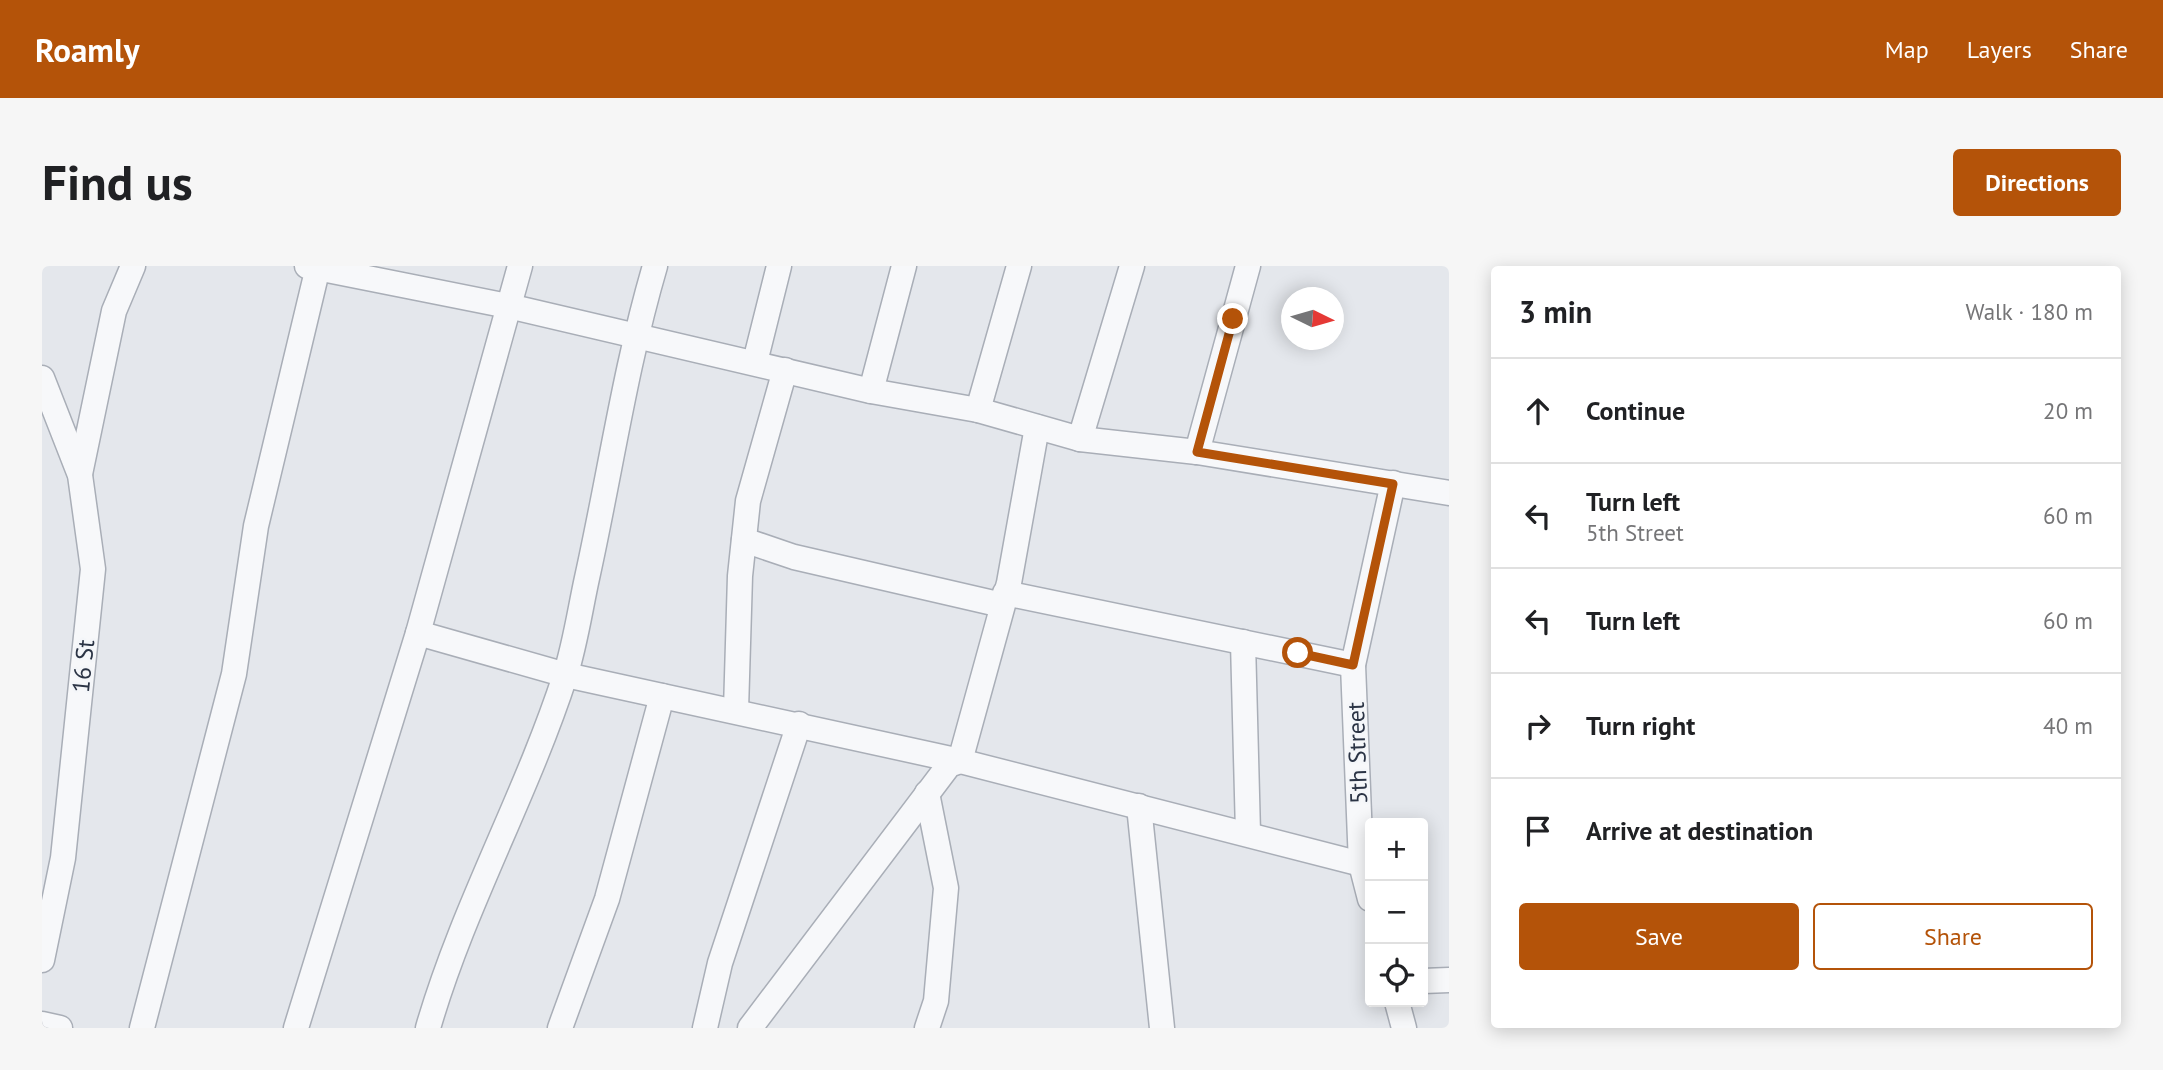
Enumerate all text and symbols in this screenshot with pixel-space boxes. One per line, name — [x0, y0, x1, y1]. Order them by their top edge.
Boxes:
text: Roamly — [35, 28, 139, 71]
text: Map — [1885, 34, 1929, 65]
text: Layers — [1967, 34, 2032, 65]
text: Share — [2070, 34, 2128, 65]
button: Directions — [1953, 149, 2121, 216]
text: Find us — [42, 150, 193, 214]
north arrow — [1281, 287, 1344, 350]
text: 3 min — [1519, 292, 1592, 331]
text: Walk · 180 m — [1966, 297, 2093, 326]
route end — [1217, 303, 1248, 334]
icon: ahead — [1519, 392, 1557, 430]
text: Continue — [1586, 394, 1685, 427]
text: 20 m — [2043, 396, 2093, 425]
text: Turn left — [1586, 485, 1680, 518]
icon: left — [1519, 497, 1557, 535]
text: 60 m — [2043, 501, 2093, 530]
text: 5th Street — [1586, 518, 1684, 547]
icon: left — [1519, 602, 1557, 640]
text: Turn left — [1586, 604, 1680, 637]
text: 60 m — [2043, 606, 2093, 635]
route start — [1282, 637, 1313, 668]
street label: 16 St — [65, 638, 101, 694]
street label: 5th Street — [1340, 701, 1374, 805]
icon: right — [1519, 707, 1557, 745]
text: Turn right — [1586, 709, 1695, 742]
text: 40 m — [2043, 711, 2093, 740]
icon: arrive — [1519, 812, 1557, 850]
text: Arrive at destination — [1586, 814, 1813, 847]
map controls — [1365, 818, 1428, 1007]
button: + — [1365, 818, 1428, 881]
button: − — [1365, 881, 1428, 944]
button: Save — [1519, 903, 1799, 970]
button: Share — [1813, 903, 2093, 970]
button: locate — [1365, 944, 1428, 1007]

